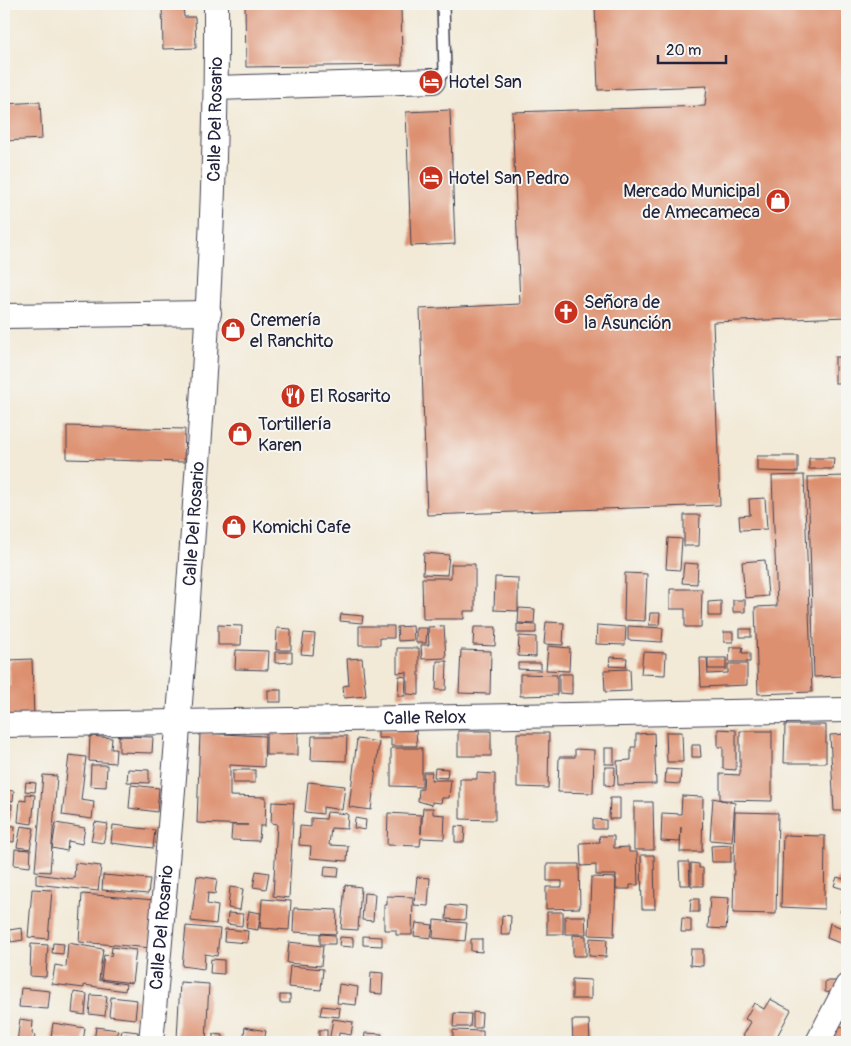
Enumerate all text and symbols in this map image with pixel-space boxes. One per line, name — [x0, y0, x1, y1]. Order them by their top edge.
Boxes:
scale bar — [658, 32, 726, 64]
text: 20 m — [666, 41, 701, 60]
street label: Calle Del Rosario — [202, 56, 227, 182]
hotel icon: Hotel San — [418, 69, 444, 95]
place label: Hotel San — [448, 71, 522, 94]
hotel icon: Hotel San Pedro — [418, 165, 444, 191]
place label: Hotel San Pedro — [448, 167, 569, 190]
place label: Mercado Municipal de Amecameca — [623, 180, 760, 224]
shop icon: Mercado Municipal de Amecameca — [765, 188, 791, 214]
place label: Señora de la Asunción — [584, 291, 672, 335]
church icon: Señora de la Asunción — [553, 299, 579, 325]
place label: Cremería el Ranchito — [250, 309, 334, 353]
shop icon: Cremería el Ranchito — [220, 317, 246, 343]
restaurant icon: El Rosarito — [280, 383, 306, 409]
place label: El Rosarito — [310, 385, 391, 408]
place label: Tortillería Karen — [258, 413, 331, 457]
shop icon: Tortillería Karen — [227, 421, 253, 447]
street label: Calle Del Rosario — [178, 460, 210, 587]
shop icon: Komichi Cafe — [221, 514, 247, 540]
place label: Komichi Cafe — [252, 516, 351, 539]
street label: Calle Relox — [383, 705, 467, 730]
street label: Calle Del Rosario — [144, 864, 178, 991]

